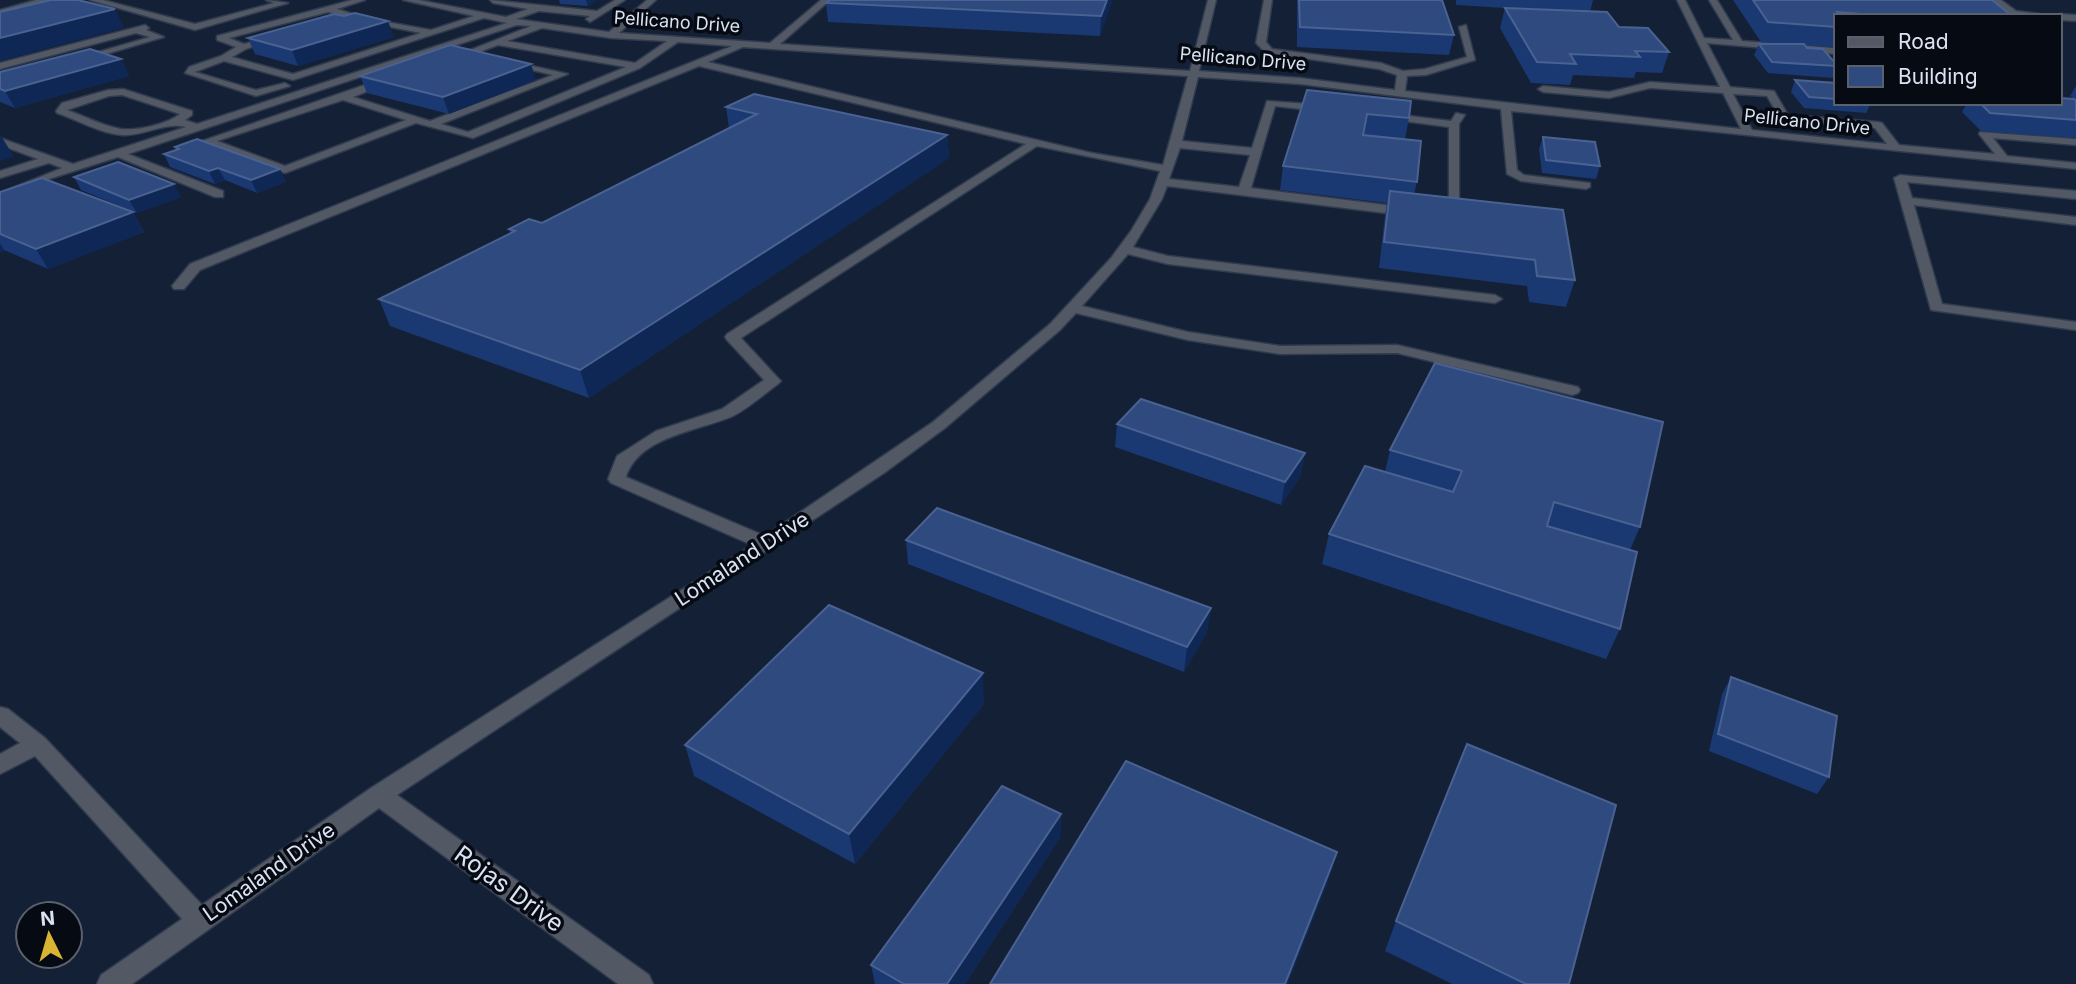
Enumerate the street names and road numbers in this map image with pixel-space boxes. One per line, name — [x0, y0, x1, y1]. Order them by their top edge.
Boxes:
street label: Pellicano Drive — [613, 7, 741, 36]
street label: Pellicano Drive — [1179, 43, 1307, 74]
street label: Pellicano Drive — [1743, 104, 1871, 139]
street label: Lomaland Drive — [670, 506, 813, 611]
street label: Lomaland Drive — [198, 817, 339, 926]
street label: Rojas Drive — [449, 839, 569, 938]

